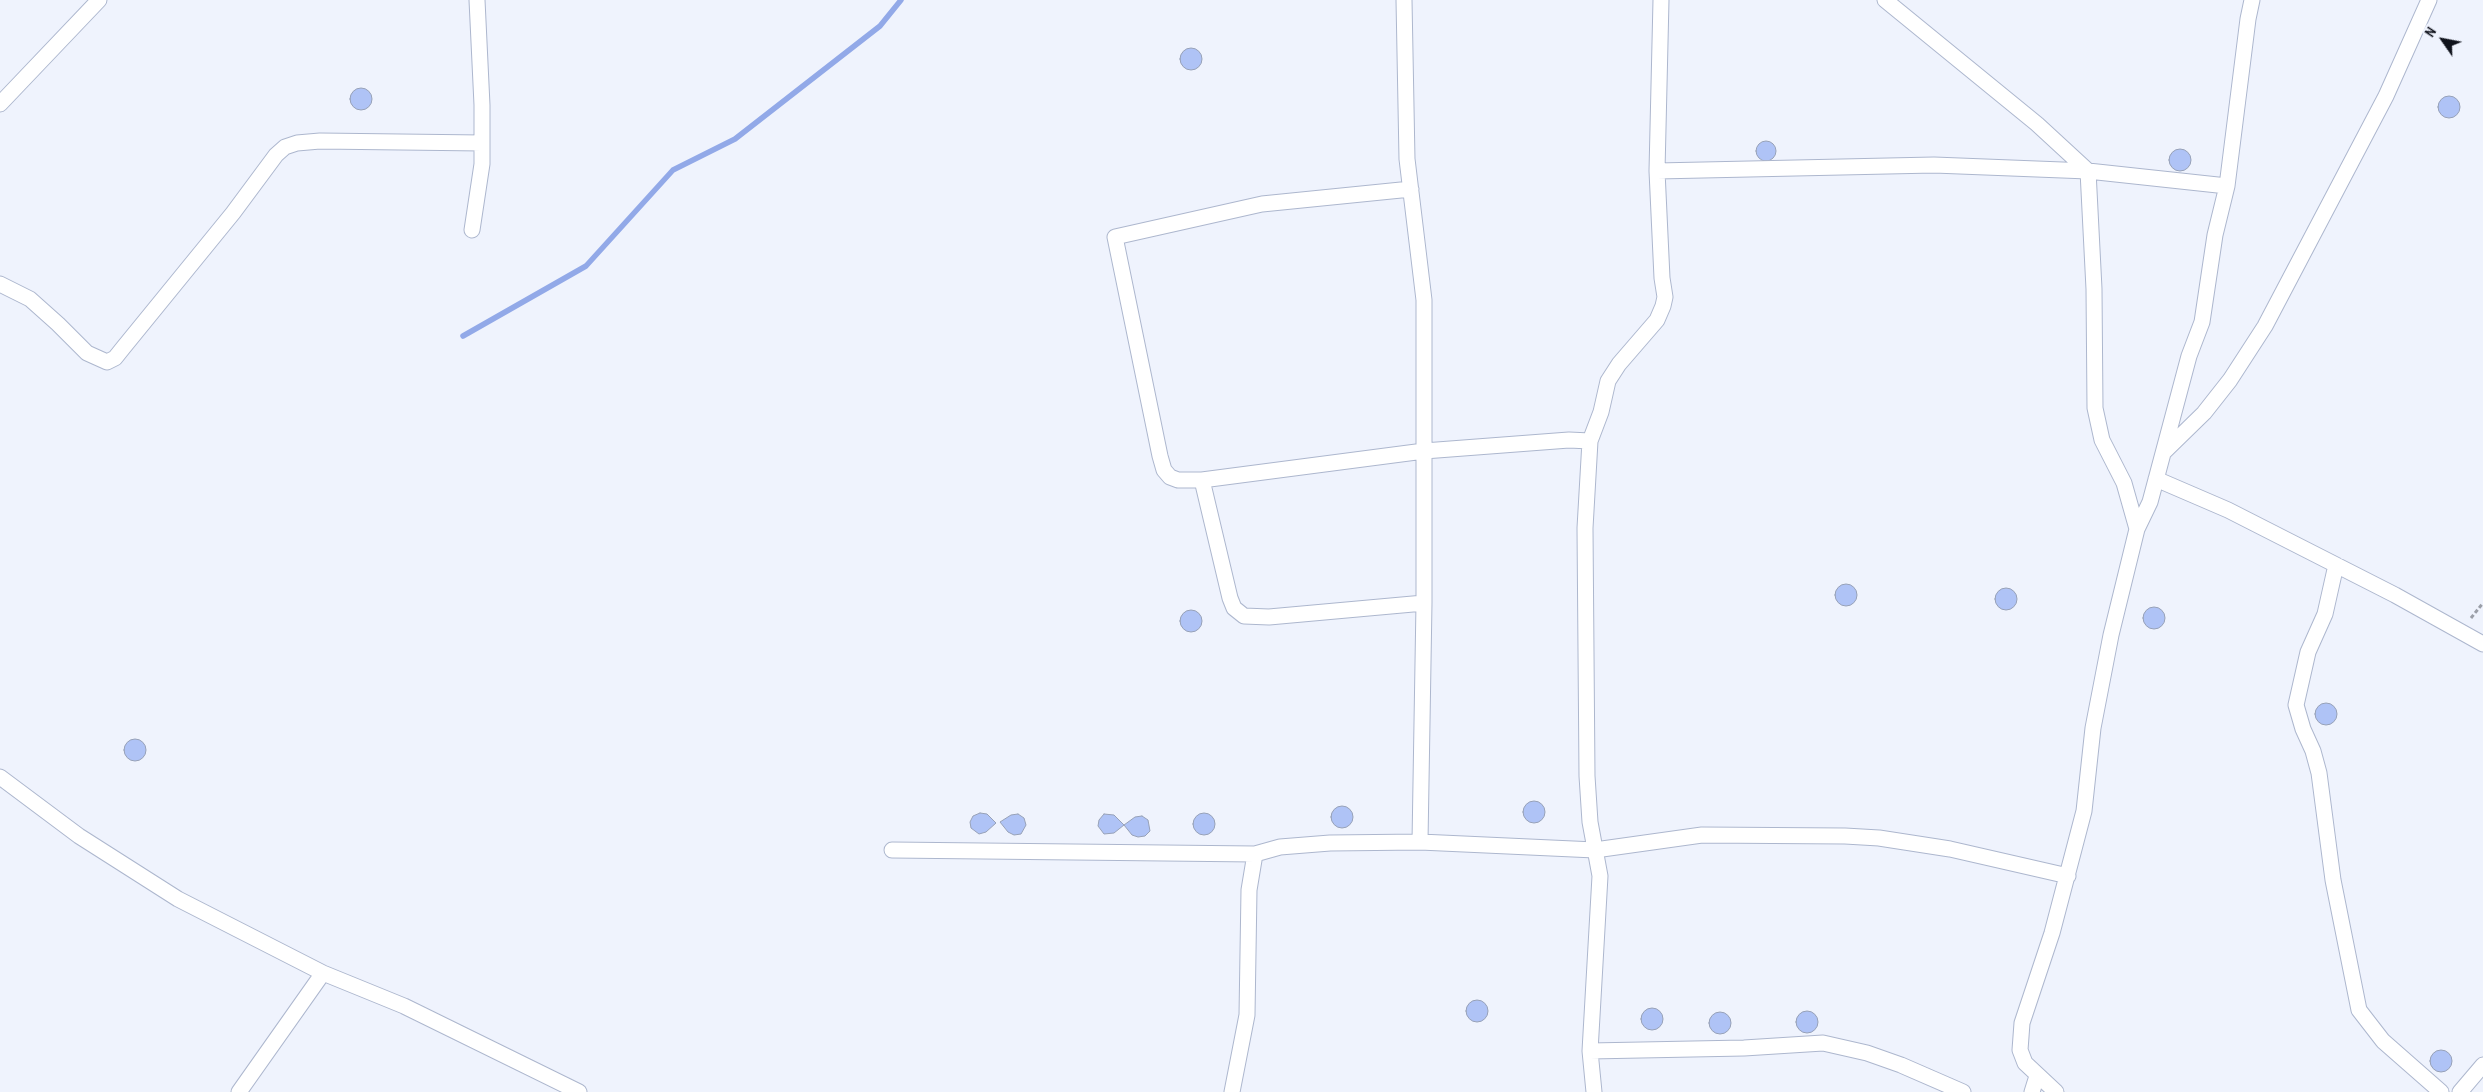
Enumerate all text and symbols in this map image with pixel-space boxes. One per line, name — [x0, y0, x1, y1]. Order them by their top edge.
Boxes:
north arrow — [2418, 15, 2468, 65]
text: N — [2421, 23, 2440, 40]

